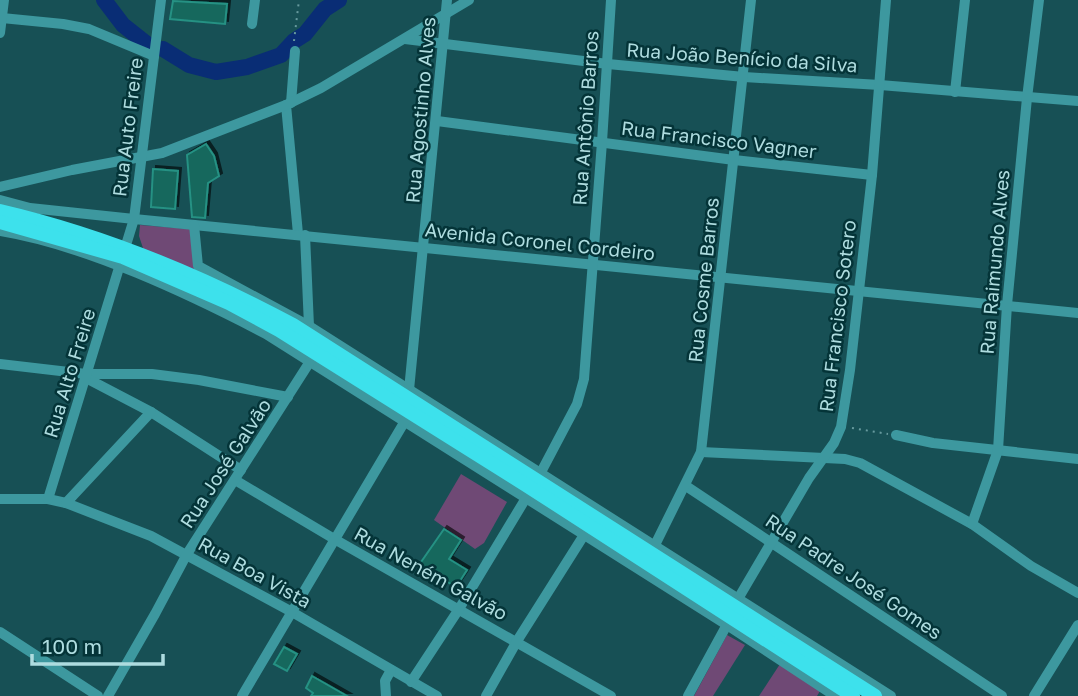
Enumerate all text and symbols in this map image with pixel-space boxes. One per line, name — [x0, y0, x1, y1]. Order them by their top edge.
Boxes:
street label: Rua Agostinho Alves — [400, 16, 440, 204]
street label: Rua Antônio Barros — [567, 30, 603, 206]
street label: Rua João Benício da Silva — [626, 37, 858, 77]
street label: Rua Auto Freire — [107, 56, 147, 198]
street label: Rua Francisco Vagner — [620, 116, 819, 162]
street label: Rua Raimundo Alves — [974, 169, 1014, 355]
street label: Rua Cosme Barros — [683, 196, 723, 364]
street label: Avenida Coronel Cordeiro — [424, 217, 656, 265]
street label: Rua Francisco Sotero — [814, 219, 860, 413]
street label: Rua Alto Freire — [38, 305, 100, 441]
street label: Rua José Galvão — [175, 394, 275, 532]
street label: Rua Padre José Gomes — [761, 508, 947, 644]
street label: Rua Neném Galvão — [350, 521, 512, 625]
street label: Rua Boa Vista — [195, 532, 315, 612]
scale bar — [32, 622, 163, 666]
text: 100 m — [42, 633, 102, 659]

